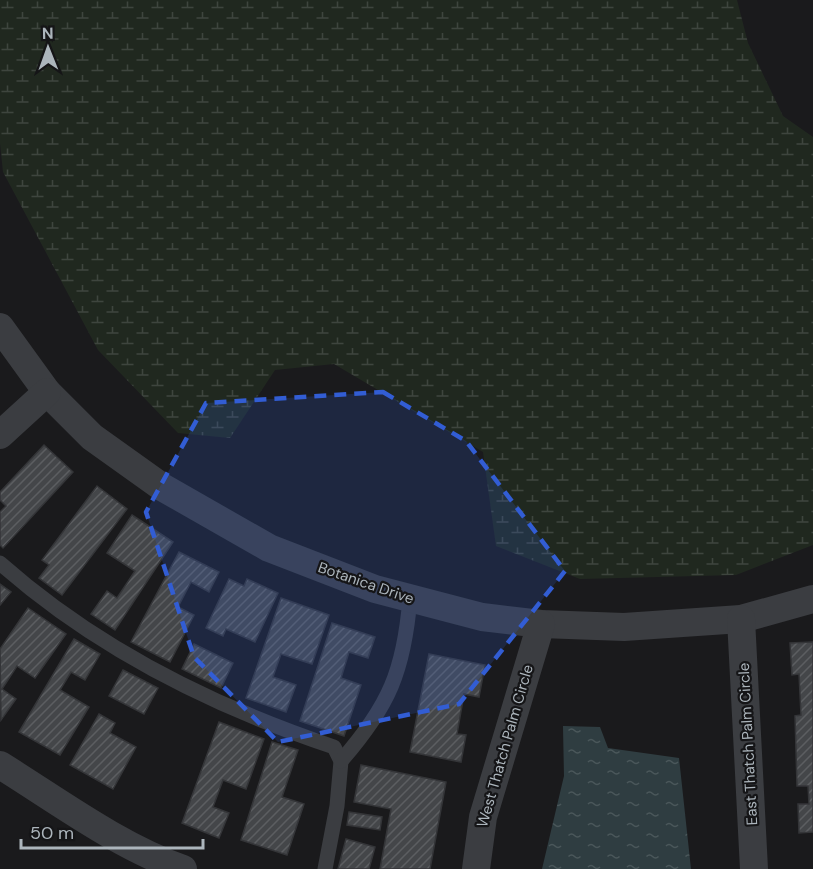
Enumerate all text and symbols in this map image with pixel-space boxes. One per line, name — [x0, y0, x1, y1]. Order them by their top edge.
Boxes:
north arrow — [18, 18, 78, 78]
text: N — [42, 23, 54, 44]
street label: Botanica Drive — [315, 557, 417, 609]
street label: West Thatch Palm Circle — [472, 662, 538, 830]
street label: East Thatch Palm Circle — [734, 662, 762, 826]
scale bar — [21, 812, 202, 850]
text: 50 m — [30, 821, 74, 845]

